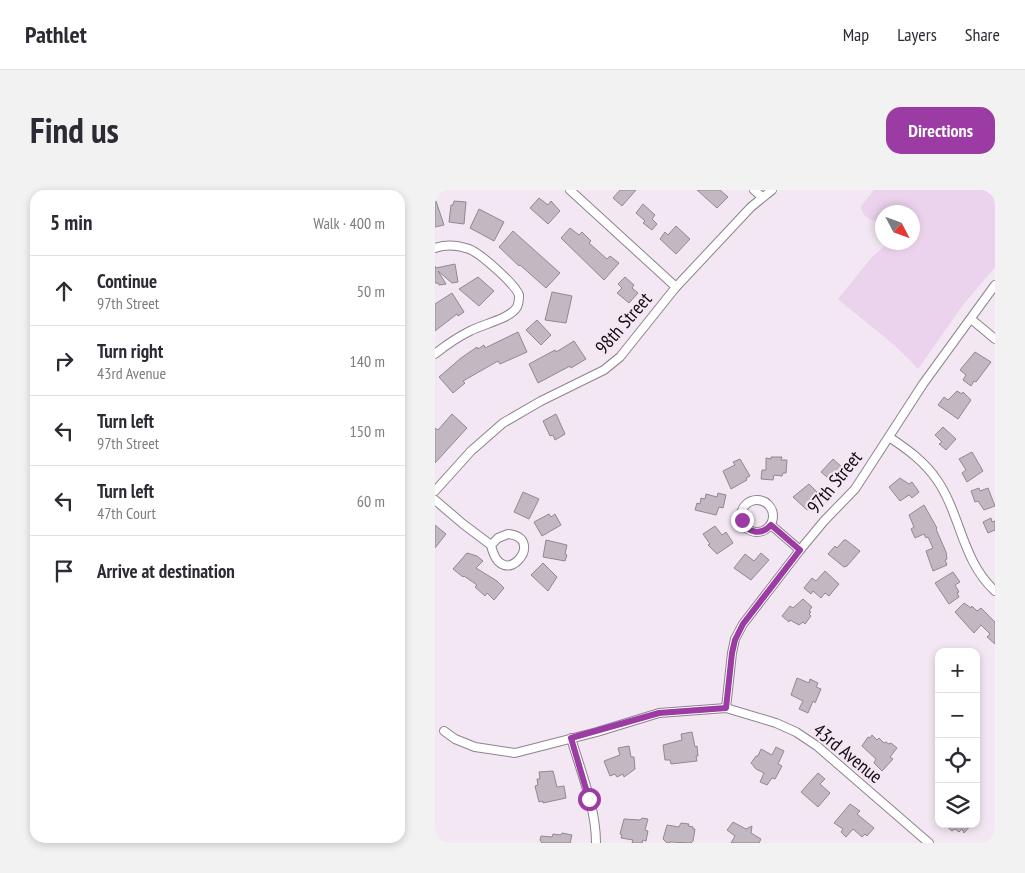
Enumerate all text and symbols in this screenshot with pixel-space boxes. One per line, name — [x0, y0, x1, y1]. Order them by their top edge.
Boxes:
text: Pathlet — [25, 19, 87, 50]
text: Map — [843, 23, 869, 46]
text: Layers — [897, 23, 937, 46]
text: Share — [965, 23, 1000, 46]
text: Find us — [30, 107, 119, 153]
button: Directions — [886, 107, 995, 154]
north arrow — [875, 205, 920, 250]
text: 5 min — [50, 209, 92, 236]
text: Walk · 400 m — [313, 213, 385, 233]
text: Continue — [97, 269, 157, 293]
icon: ahead — [50, 277, 78, 305]
text: 50 m — [357, 281, 385, 301]
street label: 98th Street — [590, 287, 657, 359]
text: 97th Street — [97, 293, 159, 313]
text: Turn right — [97, 339, 163, 363]
icon: right — [50, 347, 78, 375]
text: 140 m — [350, 351, 385, 371]
text: 43rd Avenue — [97, 363, 166, 383]
text: Turn left — [97, 409, 154, 433]
icon: left — [50, 417, 78, 445]
text: 150 m — [350, 421, 385, 441]
text: 97th Street — [97, 433, 159, 453]
street label: 97th Street — [801, 445, 867, 518]
text: Turn left — [97, 479, 154, 503]
icon: left — [50, 487, 78, 515]
text: 60 m — [357, 491, 385, 511]
text: 47th Court — [97, 503, 156, 523]
route end — [731, 509, 754, 532]
icon: arrive — [50, 557, 78, 585]
text: Arrive at destination — [97, 559, 235, 583]
map controls — [935, 648, 980, 828]
button: + — [935, 648, 980, 693]
button: − — [935, 693, 980, 738]
street label: 43rd Avenue — [809, 718, 888, 788]
button: locate — [935, 738, 980, 783]
button: layers — [935, 783, 980, 828]
route start — [578, 788, 601, 811]

